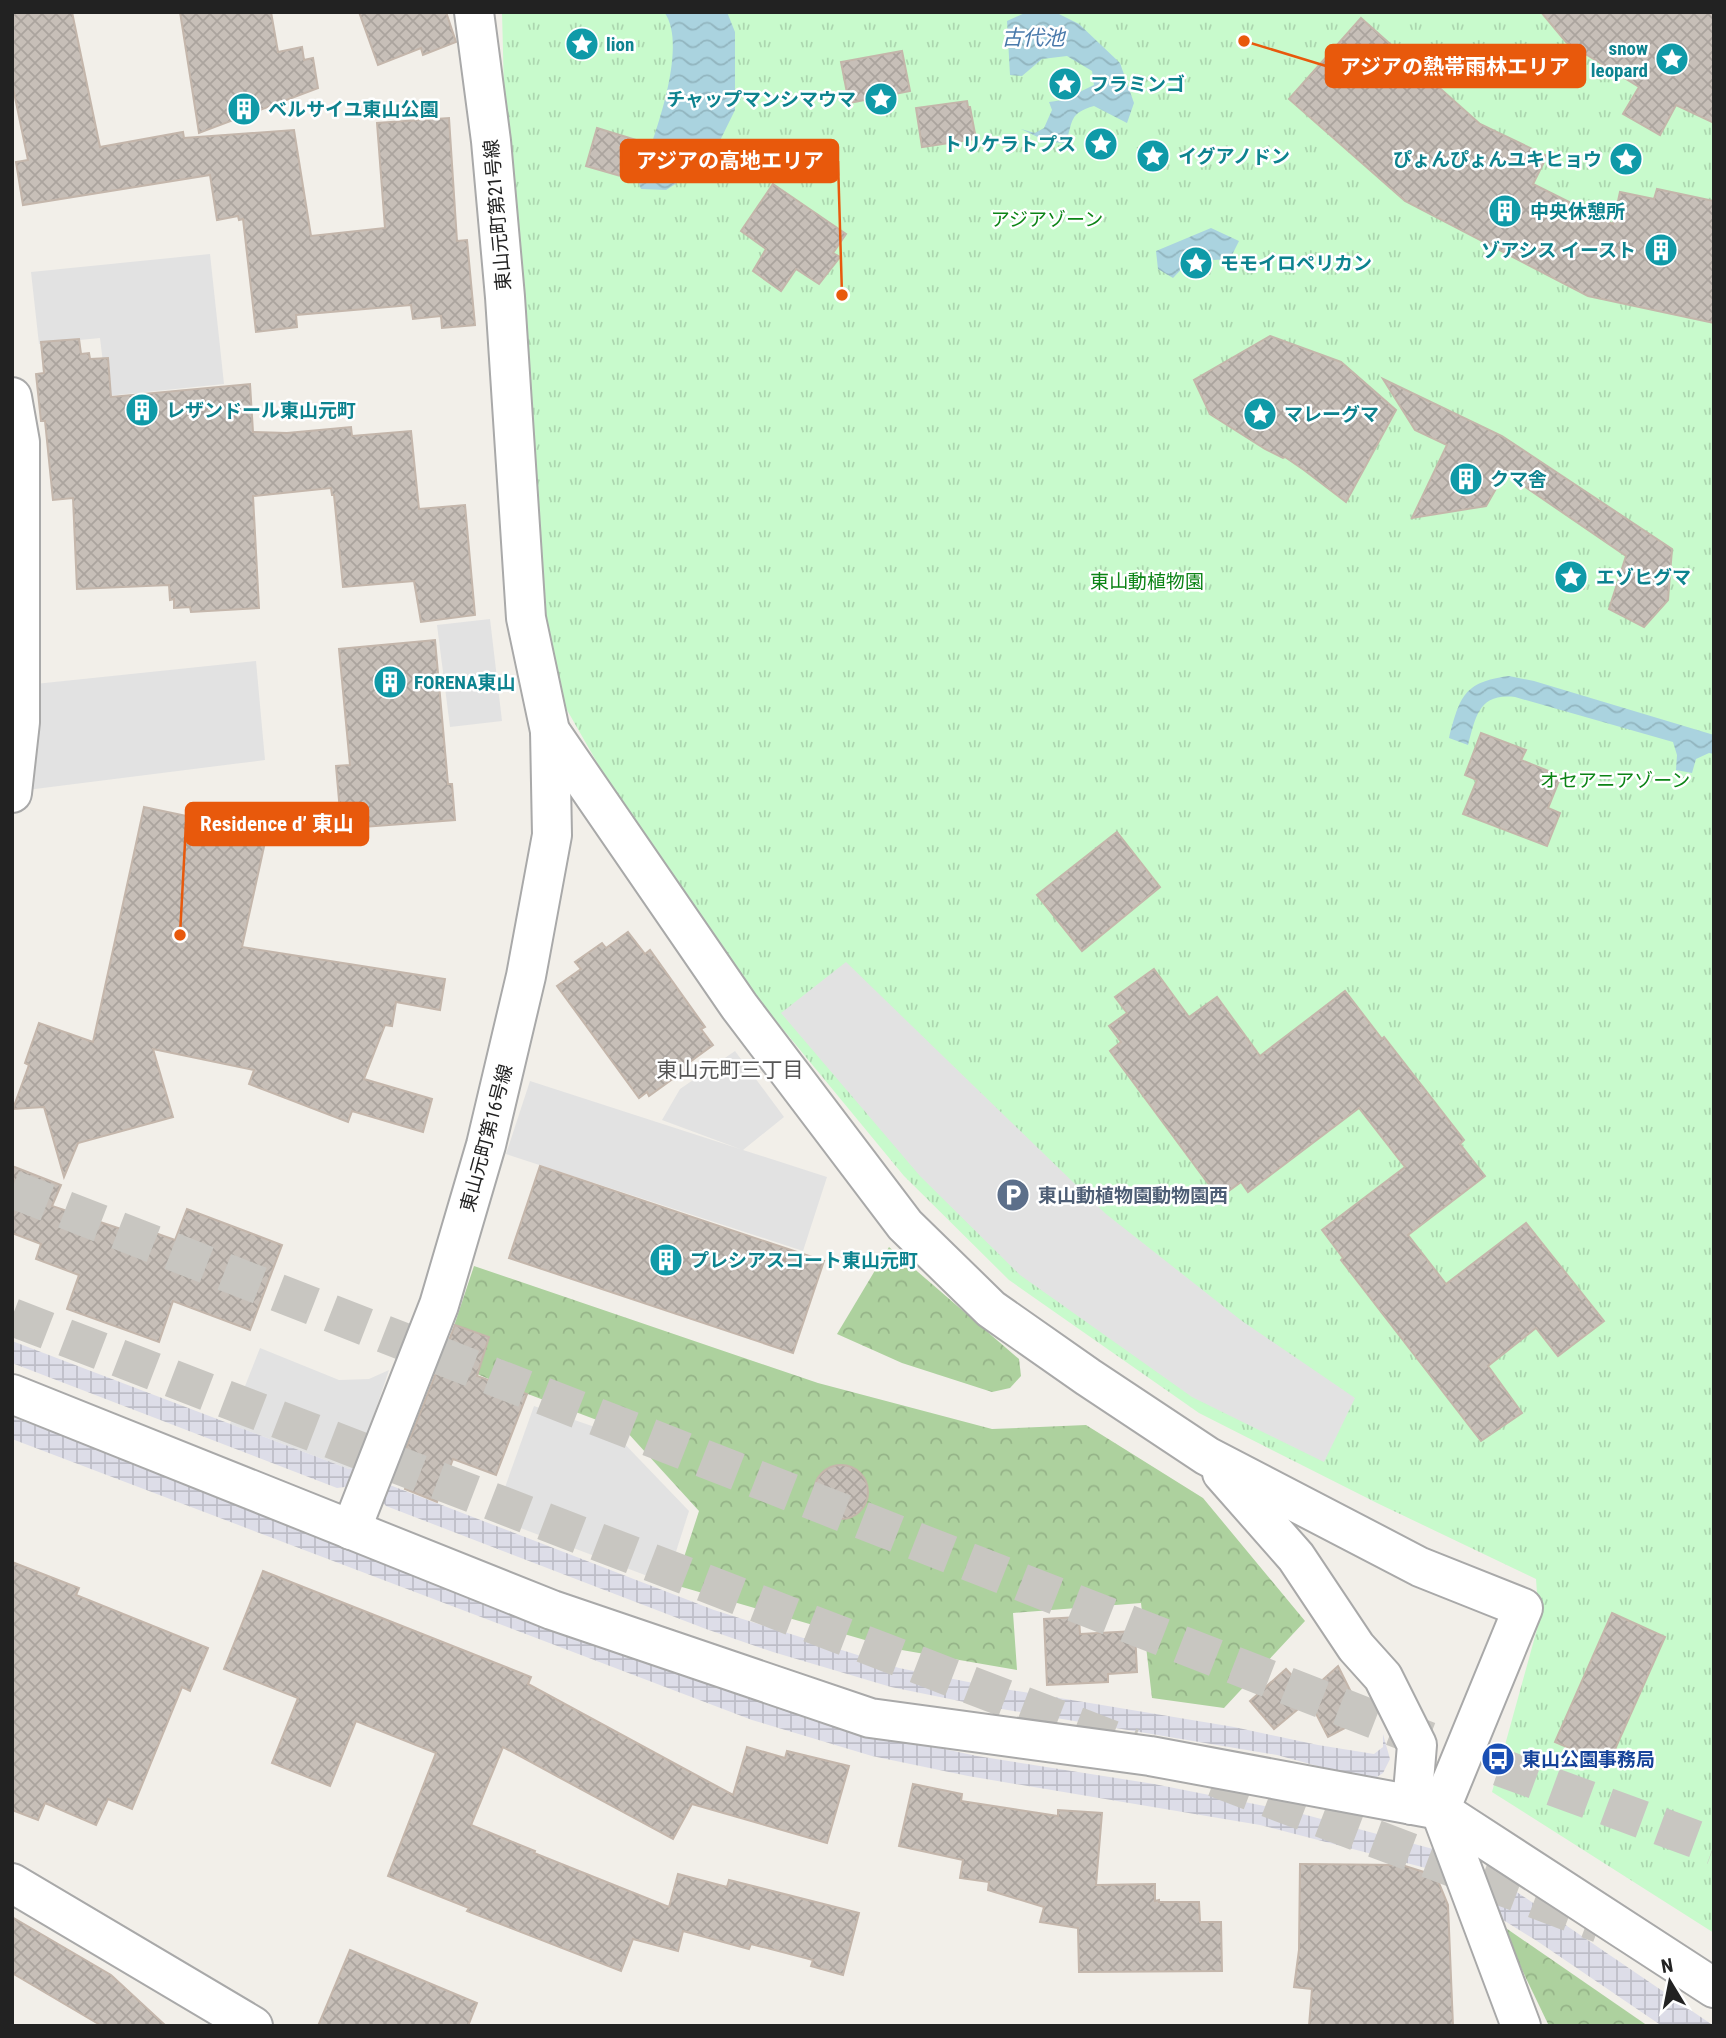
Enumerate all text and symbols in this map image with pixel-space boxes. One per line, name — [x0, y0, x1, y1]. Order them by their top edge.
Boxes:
place icon: lion — [563, 25, 601, 63]
water label: 古代池 — [1002, 26, 1066, 50]
place label: lion — [606, 33, 634, 56]
place label: snow leopard — [1591, 37, 1648, 82]
place icon: snow leopard — [1653, 40, 1691, 78]
callout: アジアの熱帯雨林エリア — [1326, 45, 1585, 87]
text: アジアの熱帯雨林エリア — [1340, 55, 1570, 79]
place icon: フラミンゴ — [1046, 65, 1084, 103]
place label: フラミンゴ — [1090, 73, 1185, 96]
place icon: チャップマンシマウマ — [862, 80, 900, 118]
place label: チャップマンシマウマ — [666, 88, 856, 111]
building icon: ベルサイユ東山公園 — [225, 90, 263, 128]
place label: ベルサイユ東山公園 — [268, 98, 439, 121]
place icon: トリケラトプス — [1082, 125, 1120, 163]
place label: トリケラトプス — [943, 133, 1076, 156]
place icon: イグアノドン — [1134, 137, 1172, 175]
street label: 東山元町第21号線 — [479, 138, 516, 292]
callout: アジアの高地エリア — [621, 140, 838, 182]
place icon: ぴょんぴょんユキヒョウ — [1607, 140, 1645, 178]
place label: イグアノドン — [1178, 145, 1290, 168]
place label: ぴょんぴょんユキヒョウ — [1393, 148, 1602, 171]
text: アジアの高地エリア — [636, 149, 824, 173]
building icon: 中央休憩所 — [1486, 192, 1524, 230]
place label: 中央休憩所 — [1530, 200, 1625, 223]
park label: アジアゾーン — [991, 208, 1103, 231]
building icon: ゾアシス イースト — [1642, 231, 1680, 269]
place label: ゾアシス イースト — [1481, 239, 1636, 262]
place icon: モモイロペリカン — [1177, 244, 1215, 282]
place label: モモイロペリカン — [1220, 252, 1372, 275]
building icon: レザンドール東山元町 — [123, 391, 161, 429]
place icon: マレーグマ — [1241, 395, 1279, 433]
place label: レザンドール東山元町 — [166, 399, 356, 422]
place label: マレーグマ — [1284, 403, 1379, 426]
building icon: クマ舎 — [1447, 460, 1485, 498]
place label: クマ舎 — [1490, 468, 1547, 491]
place icon: エゾヒグマ — [1552, 558, 1590, 596]
place label: エゾヒグマ — [1596, 566, 1691, 589]
park label: 東山動植物園 — [1090, 570, 1204, 593]
building icon: FORENA東山 — [371, 663, 409, 701]
place label: FORENA東山 — [414, 671, 516, 694]
park label: オセアニアゾーン — [1540, 769, 1690, 792]
callout: Residence d’ 東山 — [186, 803, 368, 845]
text: Residence d’ 東山 — [200, 812, 354, 836]
district label: 東山元町三丁目 — [657, 1058, 804, 1082]
street label: 東山元町第16号線 — [456, 1062, 517, 1214]
parking icon: 東山動植物園動物園西 — [994, 1176, 1032, 1214]
place label: 東山動植物園動物園西 — [1038, 1184, 1228, 1207]
building icon: プレシアスコート東山元町 — [647, 1241, 685, 1279]
place label: プレシアスコート東山元町 — [690, 1249, 918, 1272]
bus stop icon: 東山公園事務局 — [1479, 1740, 1517, 1778]
place label: 東山公園事務局 — [1522, 1748, 1655, 1771]
north arrow — [1635, 1947, 1705, 2017]
text: N — [1659, 1953, 1675, 1978]

